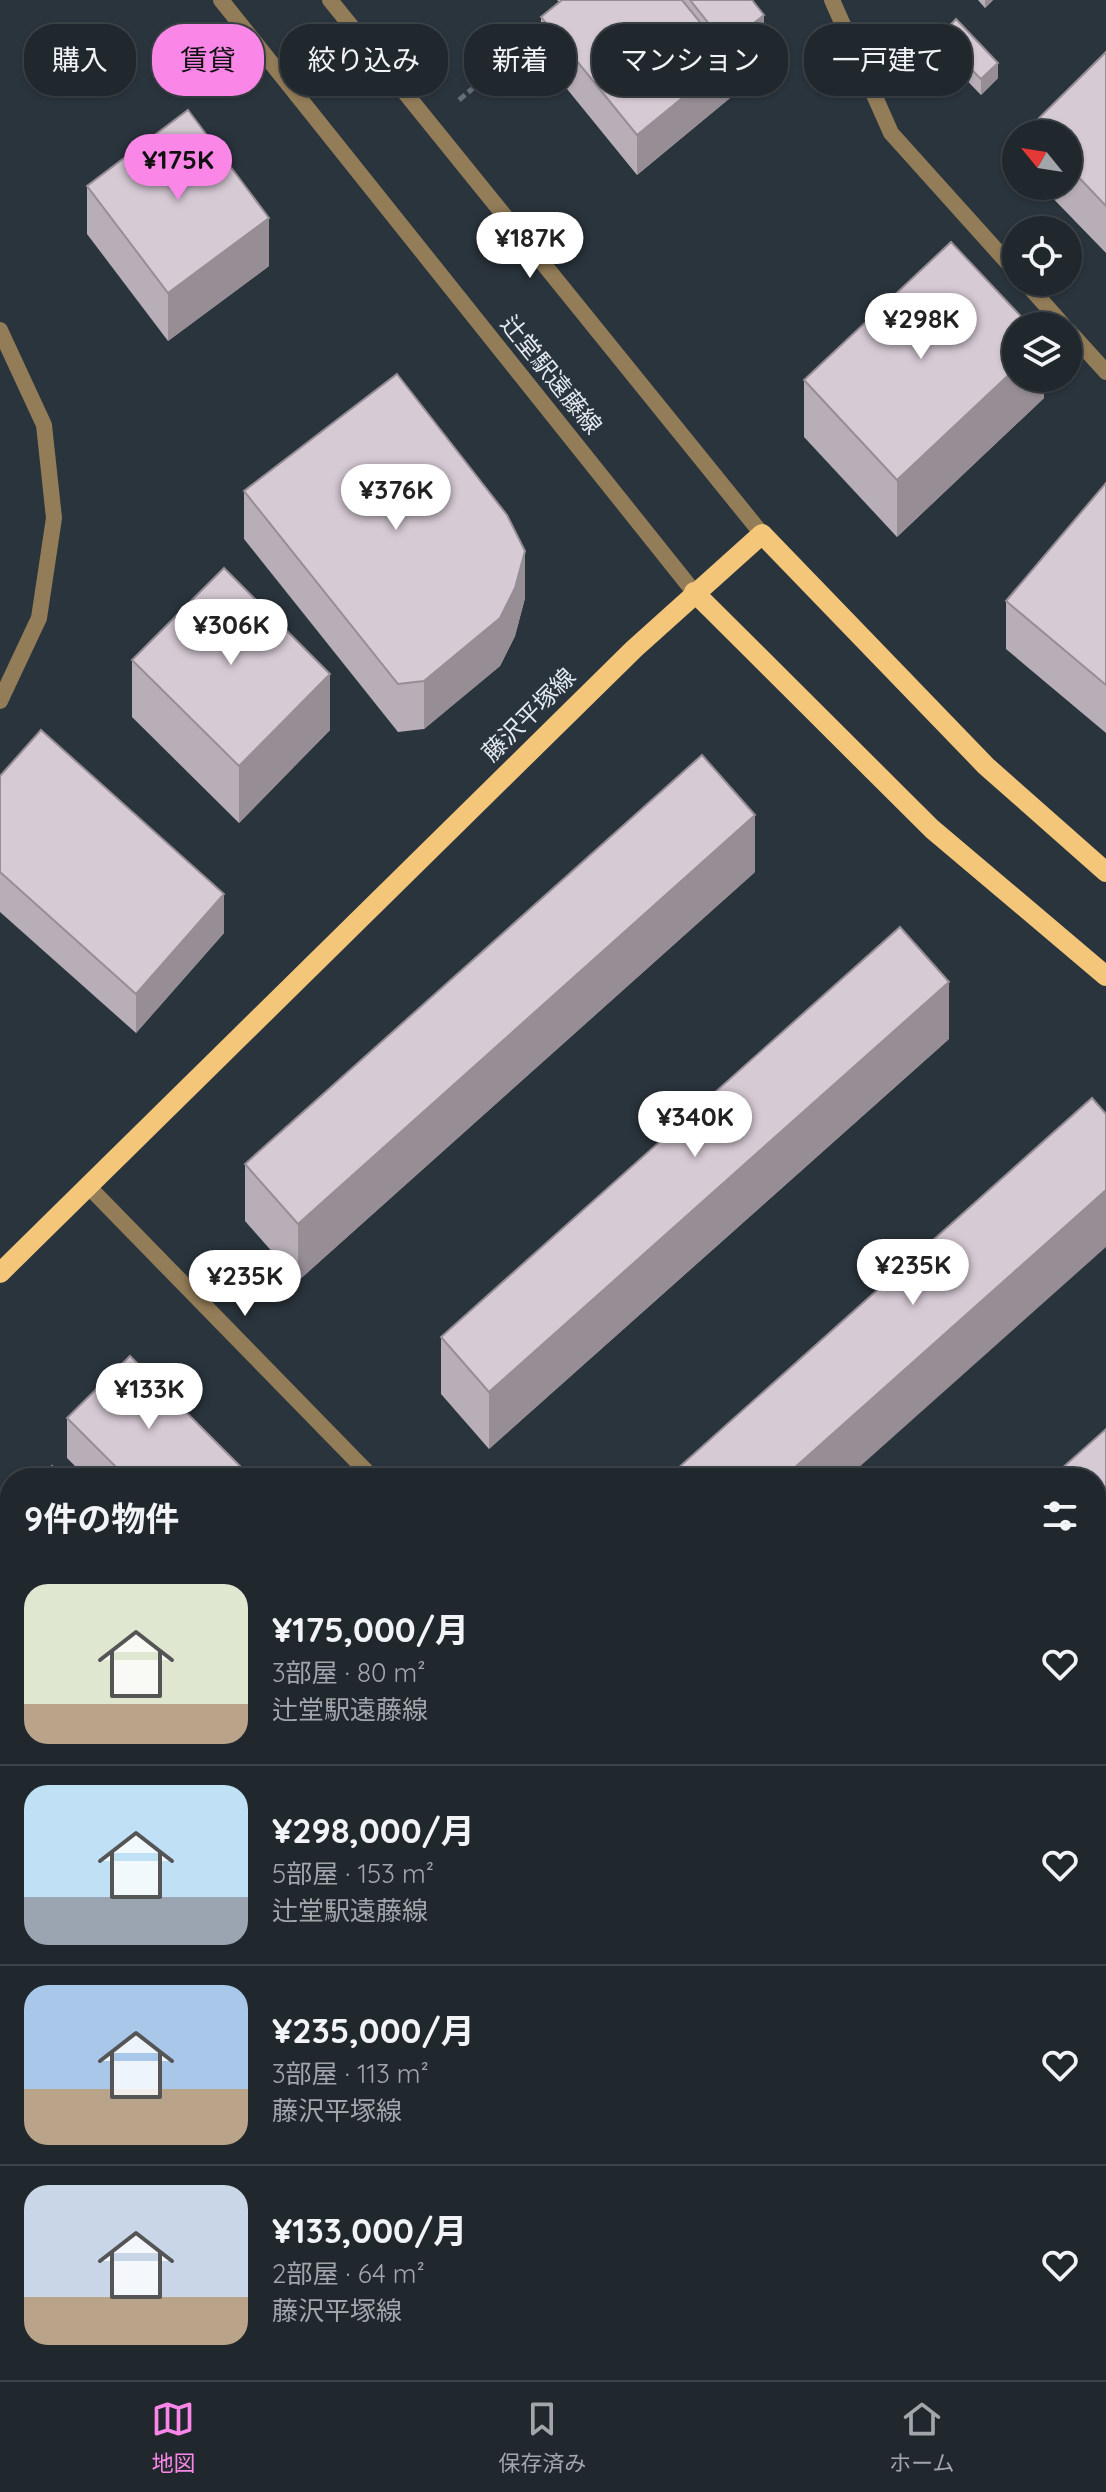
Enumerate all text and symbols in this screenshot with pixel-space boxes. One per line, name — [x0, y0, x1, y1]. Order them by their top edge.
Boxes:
chip: 購入 — [24, 24, 136, 96]
chip: 賃貸 — [152, 24, 264, 96]
chip: 絞り込み — [280, 24, 448, 96]
chip: 新着 — [464, 24, 576, 96]
chip: マンション — [592, 24, 788, 96]
chip: 一戸建て — [804, 24, 972, 96]
north arrow — [1002, 120, 1082, 200]
map controls — [1002, 120, 1082, 392]
pin: ¥175K — [122, 134, 234, 202]
text: ¥175K — [142, 143, 214, 176]
pin: ¥187K — [474, 212, 586, 280]
button: locate — [1002, 216, 1082, 296]
text: ¥187K — [494, 221, 566, 254]
pin: ¥298K — [865, 293, 977, 361]
text: ¥298K — [883, 302, 959, 335]
street label: 辻堂駅遠藤線 — [495, 309, 609, 440]
button: layers — [1002, 312, 1082, 392]
pin: ¥376K — [340, 464, 452, 532]
text: ¥376K — [359, 473, 433, 506]
pin: ¥306K — [175, 599, 287, 667]
text: ¥306K — [193, 608, 269, 641]
street label: 藤沢平塚線 — [475, 661, 581, 767]
pin: ¥340K — [639, 1091, 751, 1159]
text: ¥340K — [656, 1100, 734, 1133]
pin: ¥235K — [857, 1239, 969, 1307]
text: ¥235K — [875, 1248, 951, 1281]
pin: ¥235K — [189, 1250, 301, 1318]
text: ¥235K — [207, 1259, 283, 1292]
pin: ¥133K — [93, 1363, 205, 1431]
text: ¥133K — [114, 1372, 184, 1405]
icon: filters — [1038, 1494, 1082, 1538]
text: 9件の物件 — [24, 1497, 179, 1540]
text: ¥175,000/月 — [272, 1608, 469, 1651]
icon: home — [88, 1616, 184, 1712]
icon: heart — [1038, 1642, 1082, 1686]
text: 3部屋 · 80 m² — [272, 1656, 425, 1689]
text: 辻堂駅遠藤線 — [272, 1693, 428, 1726]
text: ¥298,000/月 — [272, 1809, 475, 1852]
icon: home — [88, 1817, 184, 1913]
icon: heart — [1038, 1843, 1082, 1887]
text: 5部屋 · 153 m² — [272, 1857, 434, 1890]
text: 辻堂駅遠藤線 — [272, 1894, 428, 1927]
text: ¥235,000/月 — [272, 2009, 475, 2052]
icon: home — [88, 2017, 184, 2113]
icon: heart — [1038, 2043, 1082, 2087]
text: 3部屋 · 113 m² — [272, 2057, 429, 2090]
text: 藤沢平塚線 — [272, 2094, 402, 2127]
text: ¥133,000/月 — [272, 2209, 467, 2252]
icon: home — [88, 2217, 184, 2313]
icon: heart — [1038, 2243, 1082, 2287]
text: 2部屋 · 64 m² — [272, 2257, 425, 2290]
text: 藤沢平塚線 — [272, 2294, 402, 2327]
tab: 地図 — [151, 2397, 195, 2477]
tab: 保存済み — [498, 2397, 586, 2477]
tab: ホーム — [889, 2397, 955, 2477]

